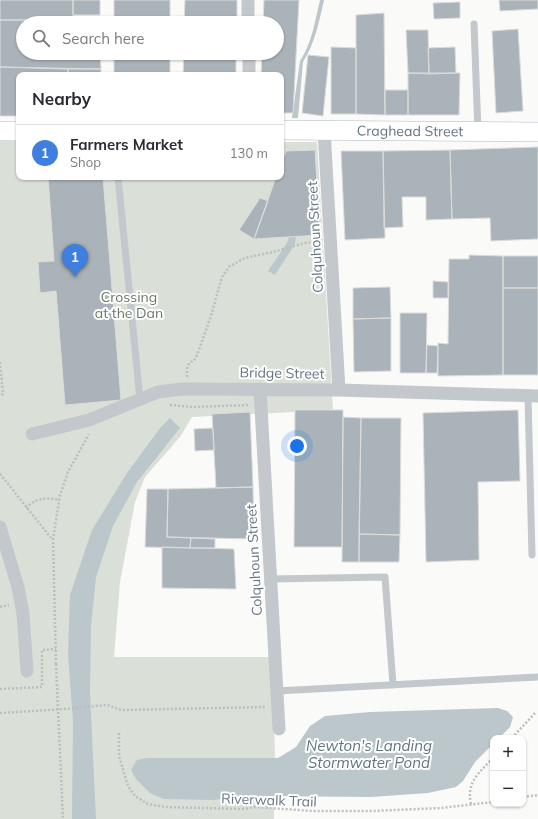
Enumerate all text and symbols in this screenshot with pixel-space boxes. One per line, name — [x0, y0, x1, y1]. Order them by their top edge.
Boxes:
search box — [16, 16, 284, 60]
icon: search — [30, 27, 52, 49]
text: Search here — [62, 29, 144, 48]
text: Nearby — [32, 88, 91, 109]
street label: Craghead Street — [357, 122, 463, 140]
text: Farmers Market — [70, 135, 183, 154]
text: 1 — [41, 145, 49, 161]
text: 130 m — [230, 145, 268, 161]
text: Shop — [70, 154, 101, 170]
street label: Colquhoun Street — [303, 181, 327, 293]
pin: 1 — [62, 244, 88, 277]
park label: Crossing at the Dan — [95, 288, 163, 322]
street label: Bridge Street — [239, 363, 325, 383]
your location — [287, 436, 307, 456]
street label: Colquhoun Street — [242, 504, 266, 616]
map controls — [490, 735, 526, 807]
button: + — [490, 735, 526, 771]
water label: Newton's Landing Stormwater Pond — [306, 736, 432, 772]
button: − — [490, 771, 526, 807]
street label: Riverwalk Trail — [221, 789, 317, 811]

